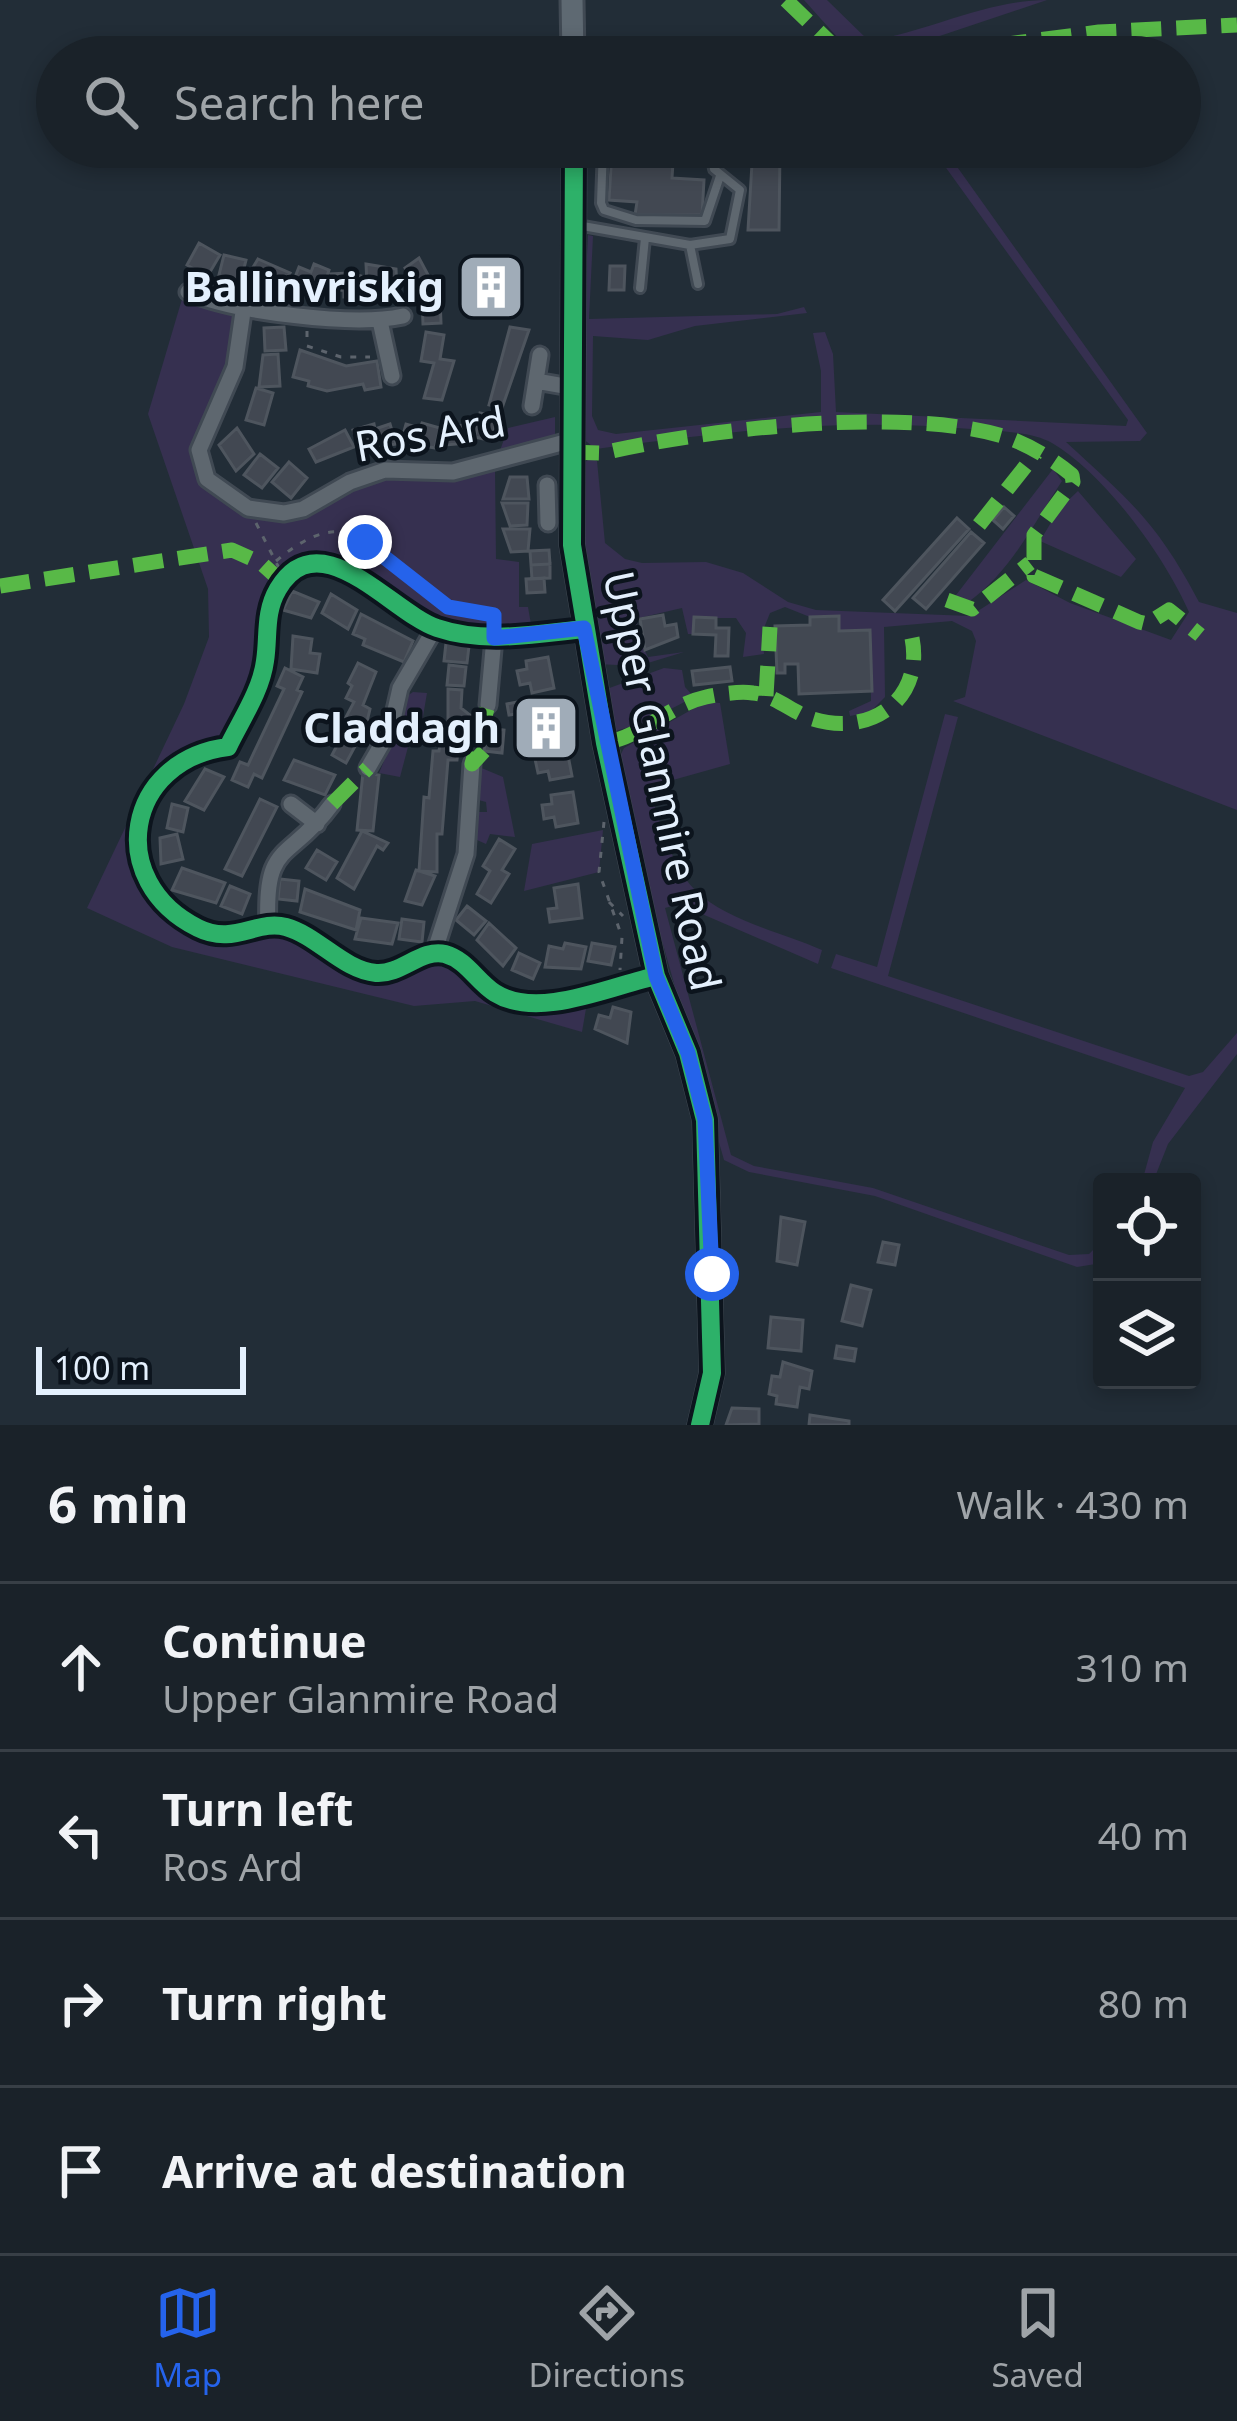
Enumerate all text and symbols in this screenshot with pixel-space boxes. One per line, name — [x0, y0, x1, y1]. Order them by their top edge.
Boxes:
search box — [36, 36, 1201, 168]
icon: search — [78, 69, 144, 135]
text: Search here — [174, 72, 424, 133]
building icon: Ballinvriskig — [456, 252, 526, 322]
place label: Ballinvriskig — [184, 257, 444, 314]
street label: Ros Ard — [350, 391, 509, 474]
route end — [338, 515, 392, 569]
street label: Upper Glanmire Road — [591, 566, 736, 996]
building icon: Claddagh — [511, 693, 581, 763]
place label: Claddagh — [303, 698, 500, 755]
map controls — [1093, 1173, 1201, 1389]
button: locate — [1093, 1173, 1201, 1281]
route start — [685, 1247, 739, 1301]
button: layers — [1093, 1281, 1201, 1389]
scale bar — [36, 1341, 246, 1394]
text: 100 m — [54, 1345, 150, 1390]
text: 6 min — [48, 1468, 189, 1538]
text: Walk · 430 m — [956, 1477, 1189, 1530]
text: Continue — [162, 1610, 367, 1671]
icon: ahead — [48, 1634, 114, 1700]
text: 310 m — [1075, 1640, 1189, 1693]
text: Upper Glanmire Road — [162, 1671, 559, 1724]
text: Turn left — [162, 1778, 353, 1839]
icon: left — [48, 1802, 114, 1868]
text: 40 m — [1098, 1808, 1189, 1861]
text: Ros Ard — [162, 1839, 303, 1892]
icon: right — [48, 1970, 114, 2036]
text: Turn right — [162, 1972, 387, 2033]
text: 80 m — [1098, 1976, 1189, 2029]
icon: arrive — [48, 2138, 114, 2204]
text: Arrive at destination — [162, 2140, 627, 2201]
tab: Map — [153, 2280, 222, 2397]
tab: Directions — [528, 2280, 685, 2397]
tab: Saved — [991, 2280, 1084, 2397]

